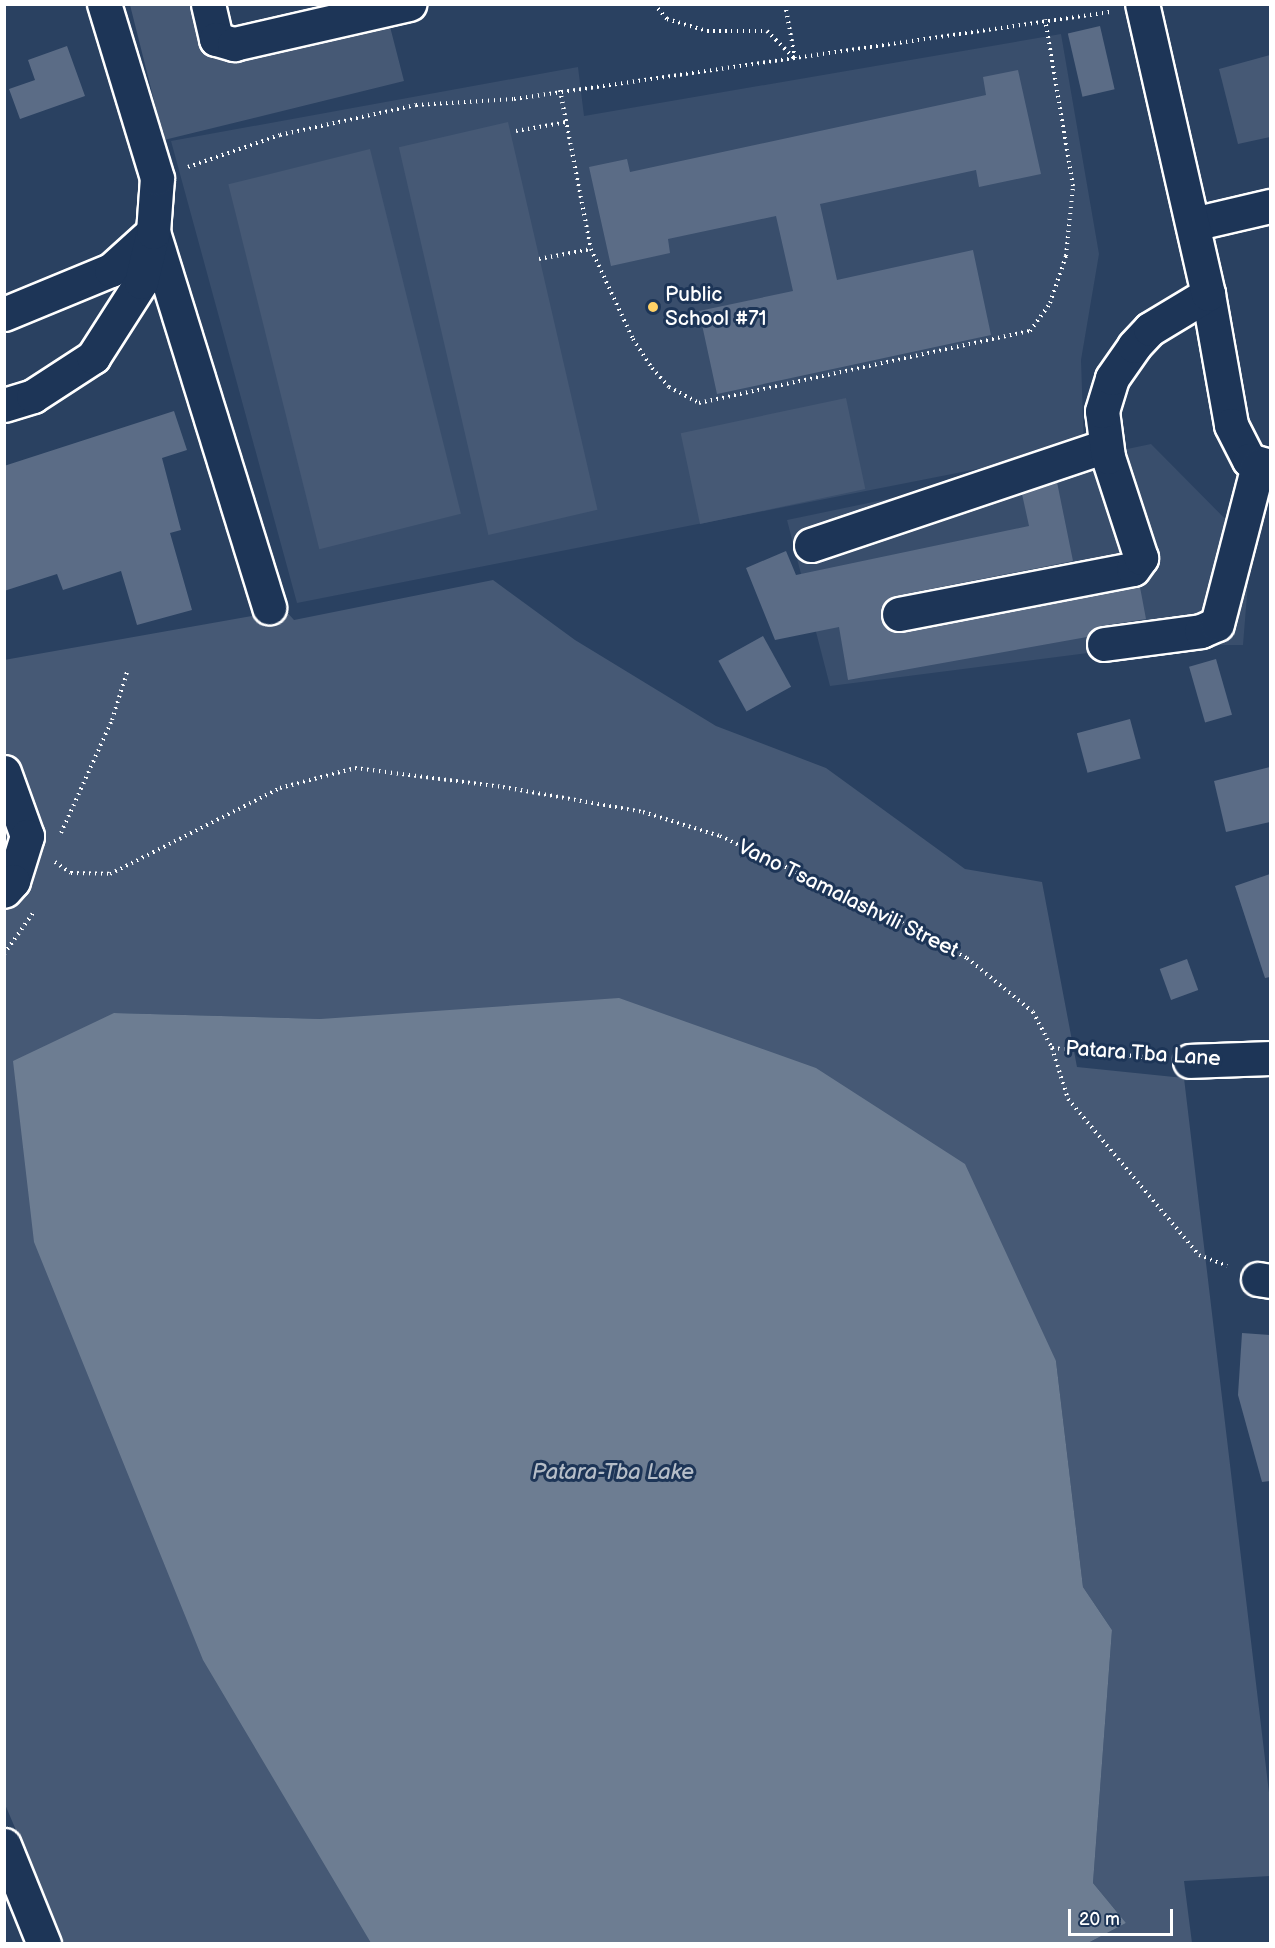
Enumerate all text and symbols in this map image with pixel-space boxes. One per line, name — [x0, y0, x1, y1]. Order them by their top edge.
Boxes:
place label: Public School #71 — [665, 282, 767, 332]
marker: Public School #71 — [646, 300, 660, 314]
street label: Vano Tsamalashvili Street — [733, 834, 963, 964]
street label: Patara Tba Lane — [1064, 1036, 1222, 1072]
water label: Patara-Tba Lake — [532, 1460, 694, 1486]
scale bar — [1071, 1897, 1176, 1935]
text: 20 m — [1079, 1909, 1120, 1930]

